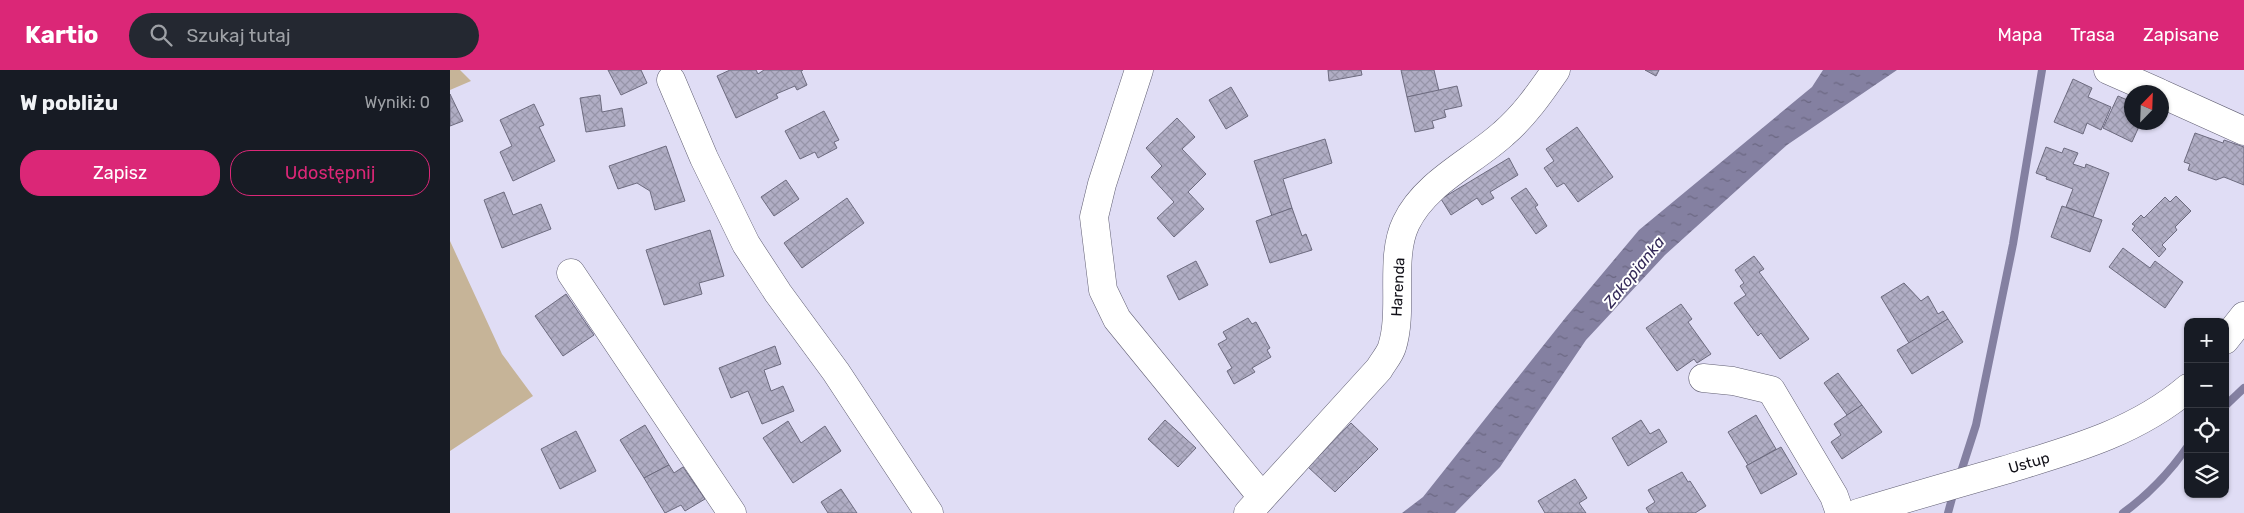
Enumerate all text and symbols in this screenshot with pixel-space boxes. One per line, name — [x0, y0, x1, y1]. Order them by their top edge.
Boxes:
search box — [129, 13, 479, 58]
text: Kartio — [25, 21, 99, 49]
icon: search — [147, 21, 175, 49]
text: Szukaj tutaj — [187, 24, 291, 47]
text: Mapa — [1997, 24, 2042, 46]
text: Trasa — [2070, 24, 2115, 46]
text: Zapisane — [2143, 24, 2219, 46]
north arrow — [2124, 85, 2169, 130]
text: W pobliżu — [20, 90, 118, 115]
text: Wyniki: 0 — [364, 93, 430, 112]
button: Zapisz — [20, 150, 220, 196]
button: Udostępnij — [230, 150, 430, 196]
water label: Zakopianka — [1599, 233, 1668, 312]
street label: Harenda — [1387, 257, 1409, 317]
map controls — [2184, 318, 2229, 498]
button: + — [2184, 318, 2229, 363]
button: − — [2184, 363, 2229, 408]
button: locate — [2184, 408, 2229, 453]
street label: Ustup — [2006, 449, 2052, 477]
button: layers — [2184, 453, 2229, 498]

